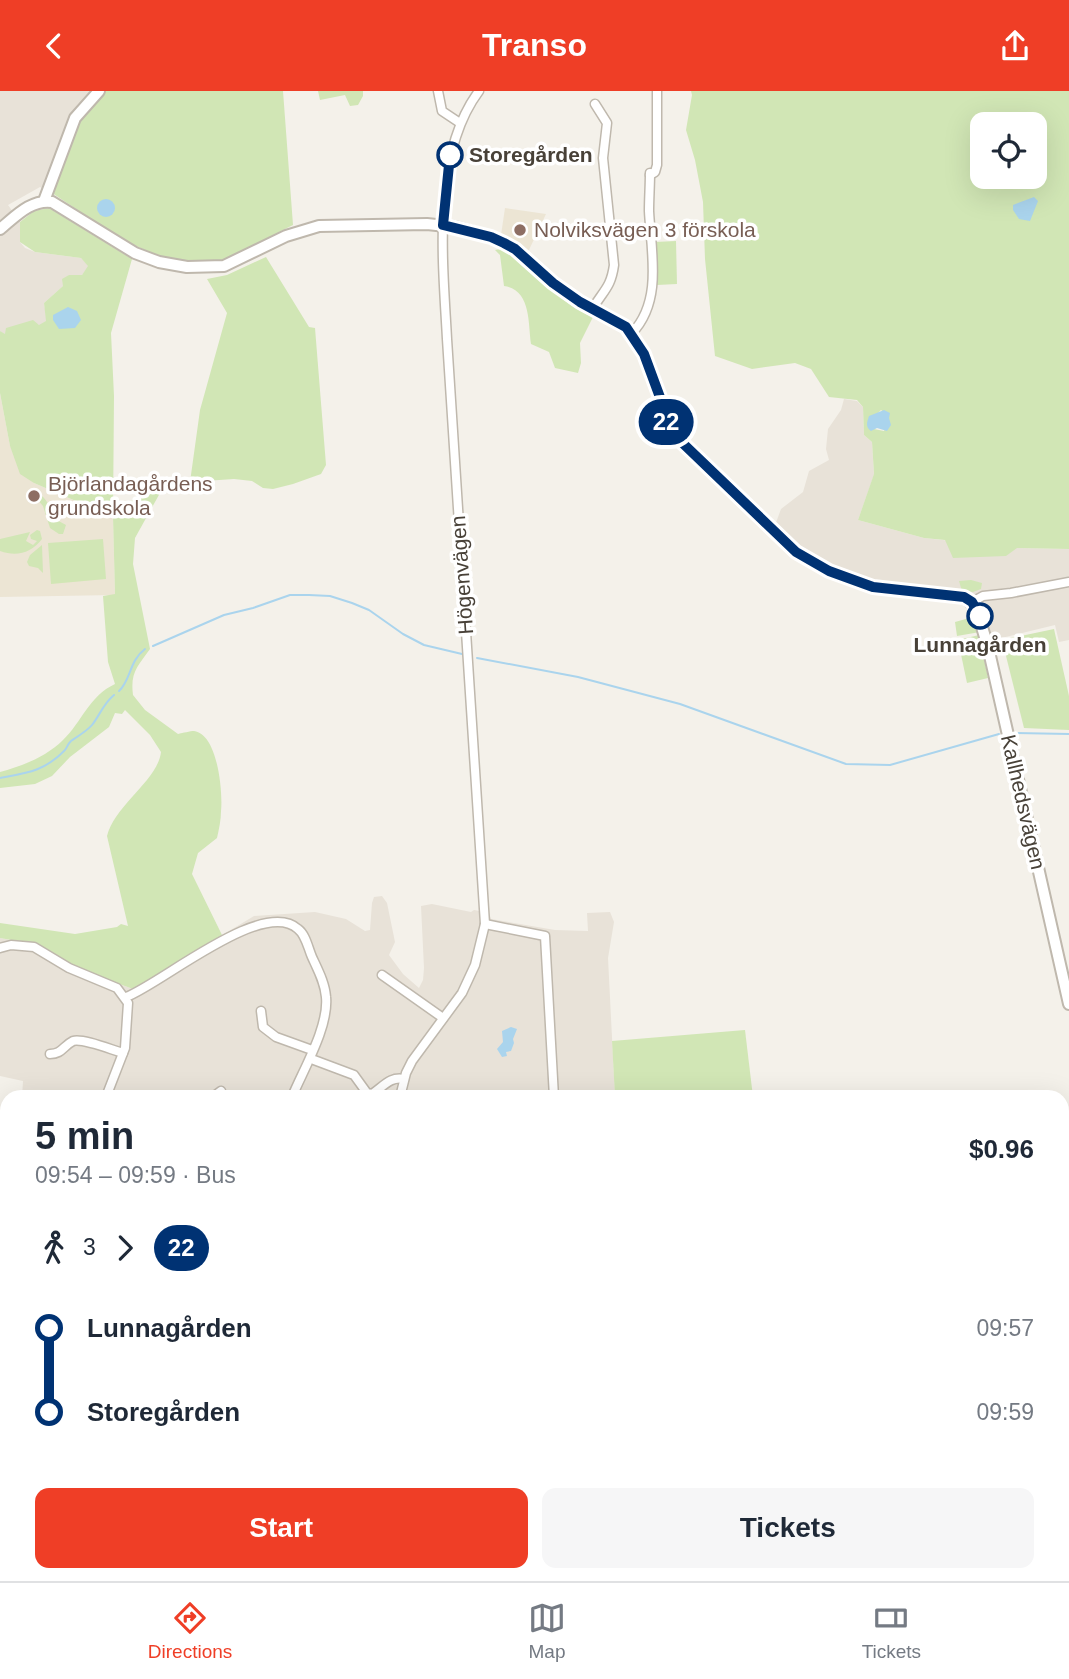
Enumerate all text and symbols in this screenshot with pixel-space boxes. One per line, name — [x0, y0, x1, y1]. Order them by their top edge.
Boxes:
icon: back — [35, 27, 73, 65]
text: Transo — [482, 27, 587, 63]
icon: share — [996, 27, 1034, 65]
map controls — [970, 112, 1047, 189]
button: locate — [970, 112, 1047, 189]
marker: Storegården — [437, 142, 463, 168]
place label: Storegården — [469, 143, 593, 166]
place label: Nolviksvägen 3 förskola — [534, 218, 756, 241]
marker: Nolviksvägen 3 förskola — [512, 222, 528, 238]
line badge: 22 — [634, 399, 698, 445]
text: 22 — [653, 408, 679, 435]
place label: Björlandagårdens grundskola — [48, 472, 213, 519]
marker: Björlandagårdens grundskola — [26, 488, 42, 504]
street label: Högenvägen — [446, 515, 477, 635]
marker: Lunnagården — [967, 603, 993, 629]
place label: Lunnagården — [913, 633, 1047, 656]
street label: Kallhedsvägen — [997, 732, 1050, 872]
text: 5 min — [35, 1115, 134, 1157]
text: $0.96 — [969, 1134, 1034, 1164]
text: 09:54 – 09:59 · Bus — [35, 1162, 236, 1188]
icon: walk — [35, 1229, 73, 1267]
icon: forward — [106, 1229, 144, 1267]
text: 3 — [83, 1234, 96, 1260]
text: 22 — [168, 1234, 195, 1261]
text: Lunnagården — [87, 1313, 252, 1343]
text: 09:57 — [976, 1315, 1034, 1341]
text: Storegården — [87, 1397, 240, 1427]
text: 09:59 — [976, 1399, 1034, 1425]
button: Start — [35, 1488, 528, 1568]
button: Tickets — [542, 1488, 1034, 1568]
tab: Directions — [148, 1599, 232, 1663]
tab: Map — [528, 1599, 566, 1663]
tab: Tickets — [862, 1599, 921, 1663]

